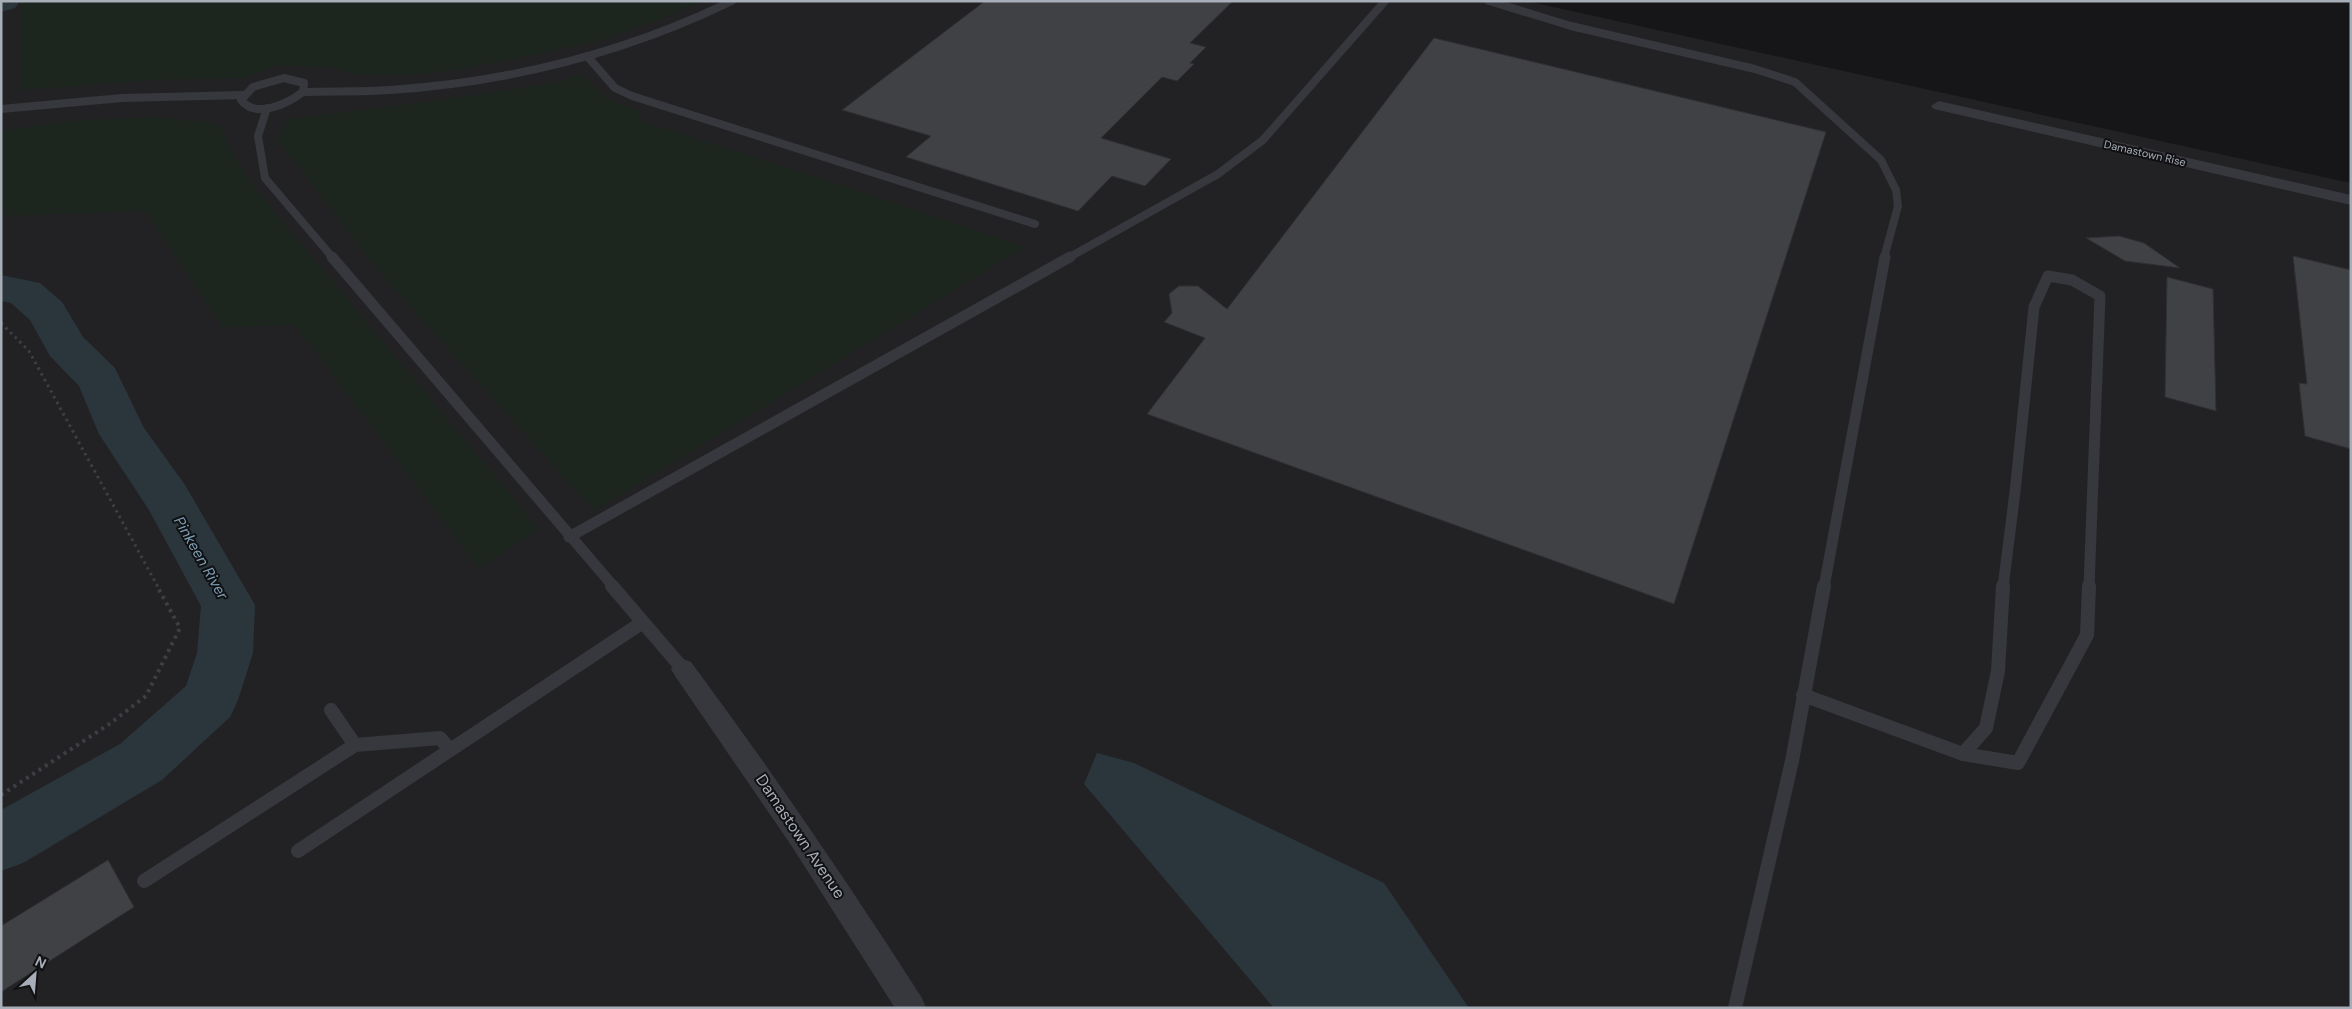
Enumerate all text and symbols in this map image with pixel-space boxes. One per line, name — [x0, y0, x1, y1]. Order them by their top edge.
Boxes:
street label: Damastown Rise — [2103, 137, 2187, 169]
water label: Pinkeen River — [169, 513, 233, 604]
street label: Damastown Avenue — [751, 770, 850, 903]
north arrow — [10, 949, 60, 999]
text: N — [32, 952, 49, 973]

